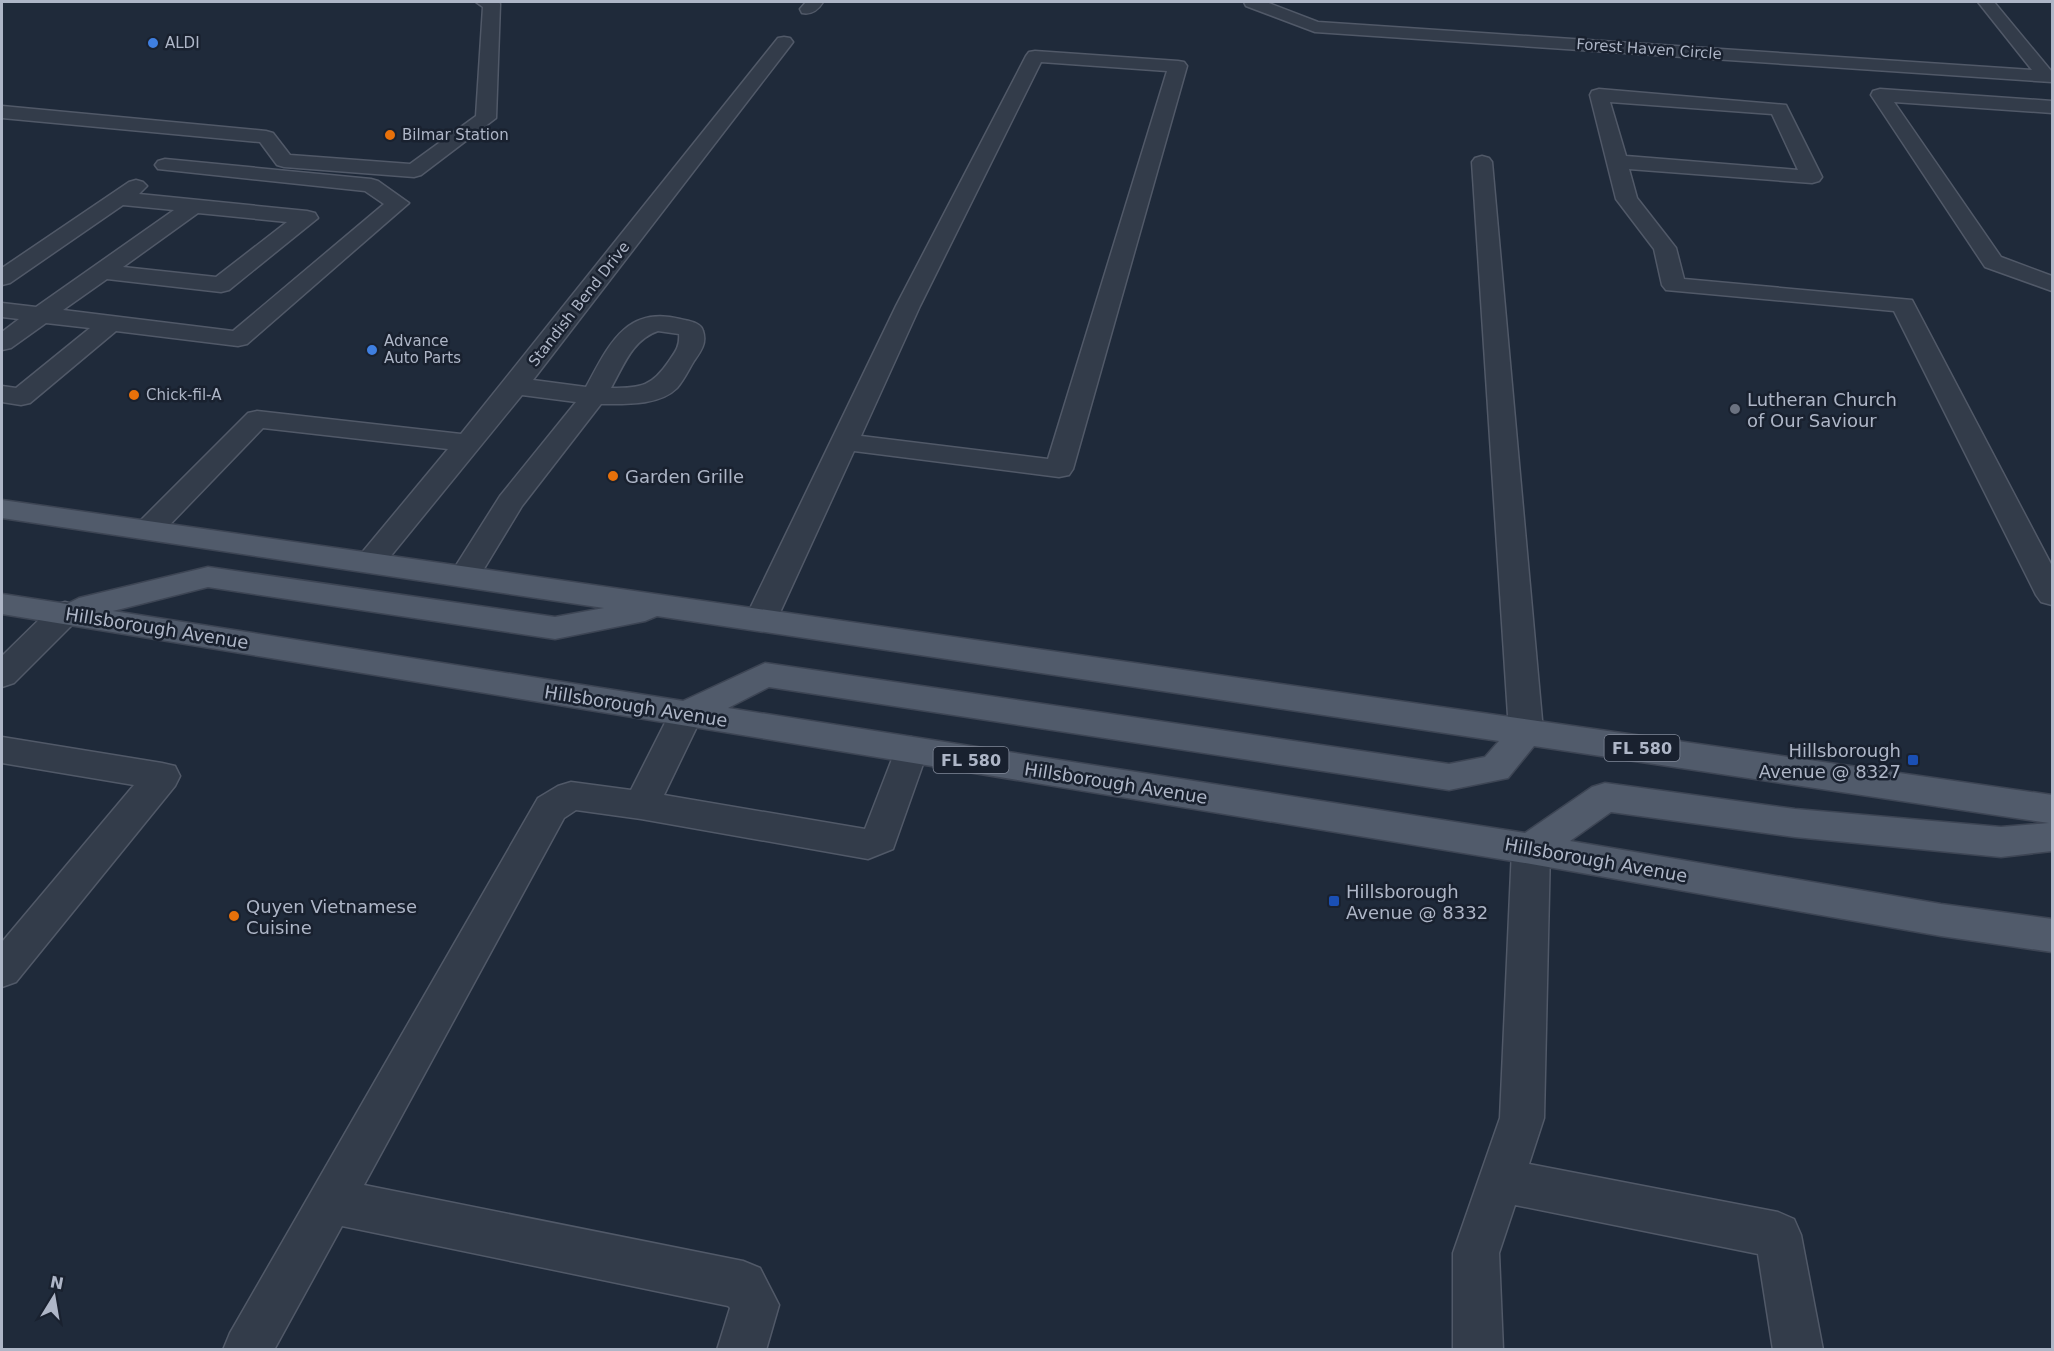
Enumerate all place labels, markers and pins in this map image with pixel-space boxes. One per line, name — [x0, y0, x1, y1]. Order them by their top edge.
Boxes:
place label: ALDI — [165, 34, 200, 52]
marker: ALDI — [146, 36, 160, 50]
place label: Bilmar Station — [402, 126, 509, 144]
marker: Bilmar Station — [383, 128, 397, 142]
place label: Advance Auto Parts — [384, 332, 461, 367]
marker: Advance Auto Parts — [365, 343, 379, 357]
place label: Chick-fil-A — [146, 386, 222, 404]
marker: Chick-fil-A — [127, 388, 141, 402]
place label: Lutheran Church of Our Saviour — [1747, 389, 1897, 431]
marker: Lutheran Church of Our Saviour — [1728, 402, 1742, 416]
place label: Garden Grille — [625, 466, 744, 487]
marker: Garden Grille — [606, 469, 620, 483]
place label: Hillsborough Avenue @ 8327 — [1759, 740, 1901, 782]
marker: Hillsborough Avenue @ 8327 — [1906, 753, 1920, 767]
place label: Hillsborough Avenue @ 8332 — [1346, 881, 1488, 923]
marker: Hillsborough Avenue @ 8332 — [1327, 894, 1341, 908]
place label: Quyen Vietnamese Cuisine — [246, 896, 417, 938]
marker: Quyen Vietnamese Cuisine — [227, 909, 241, 923]

